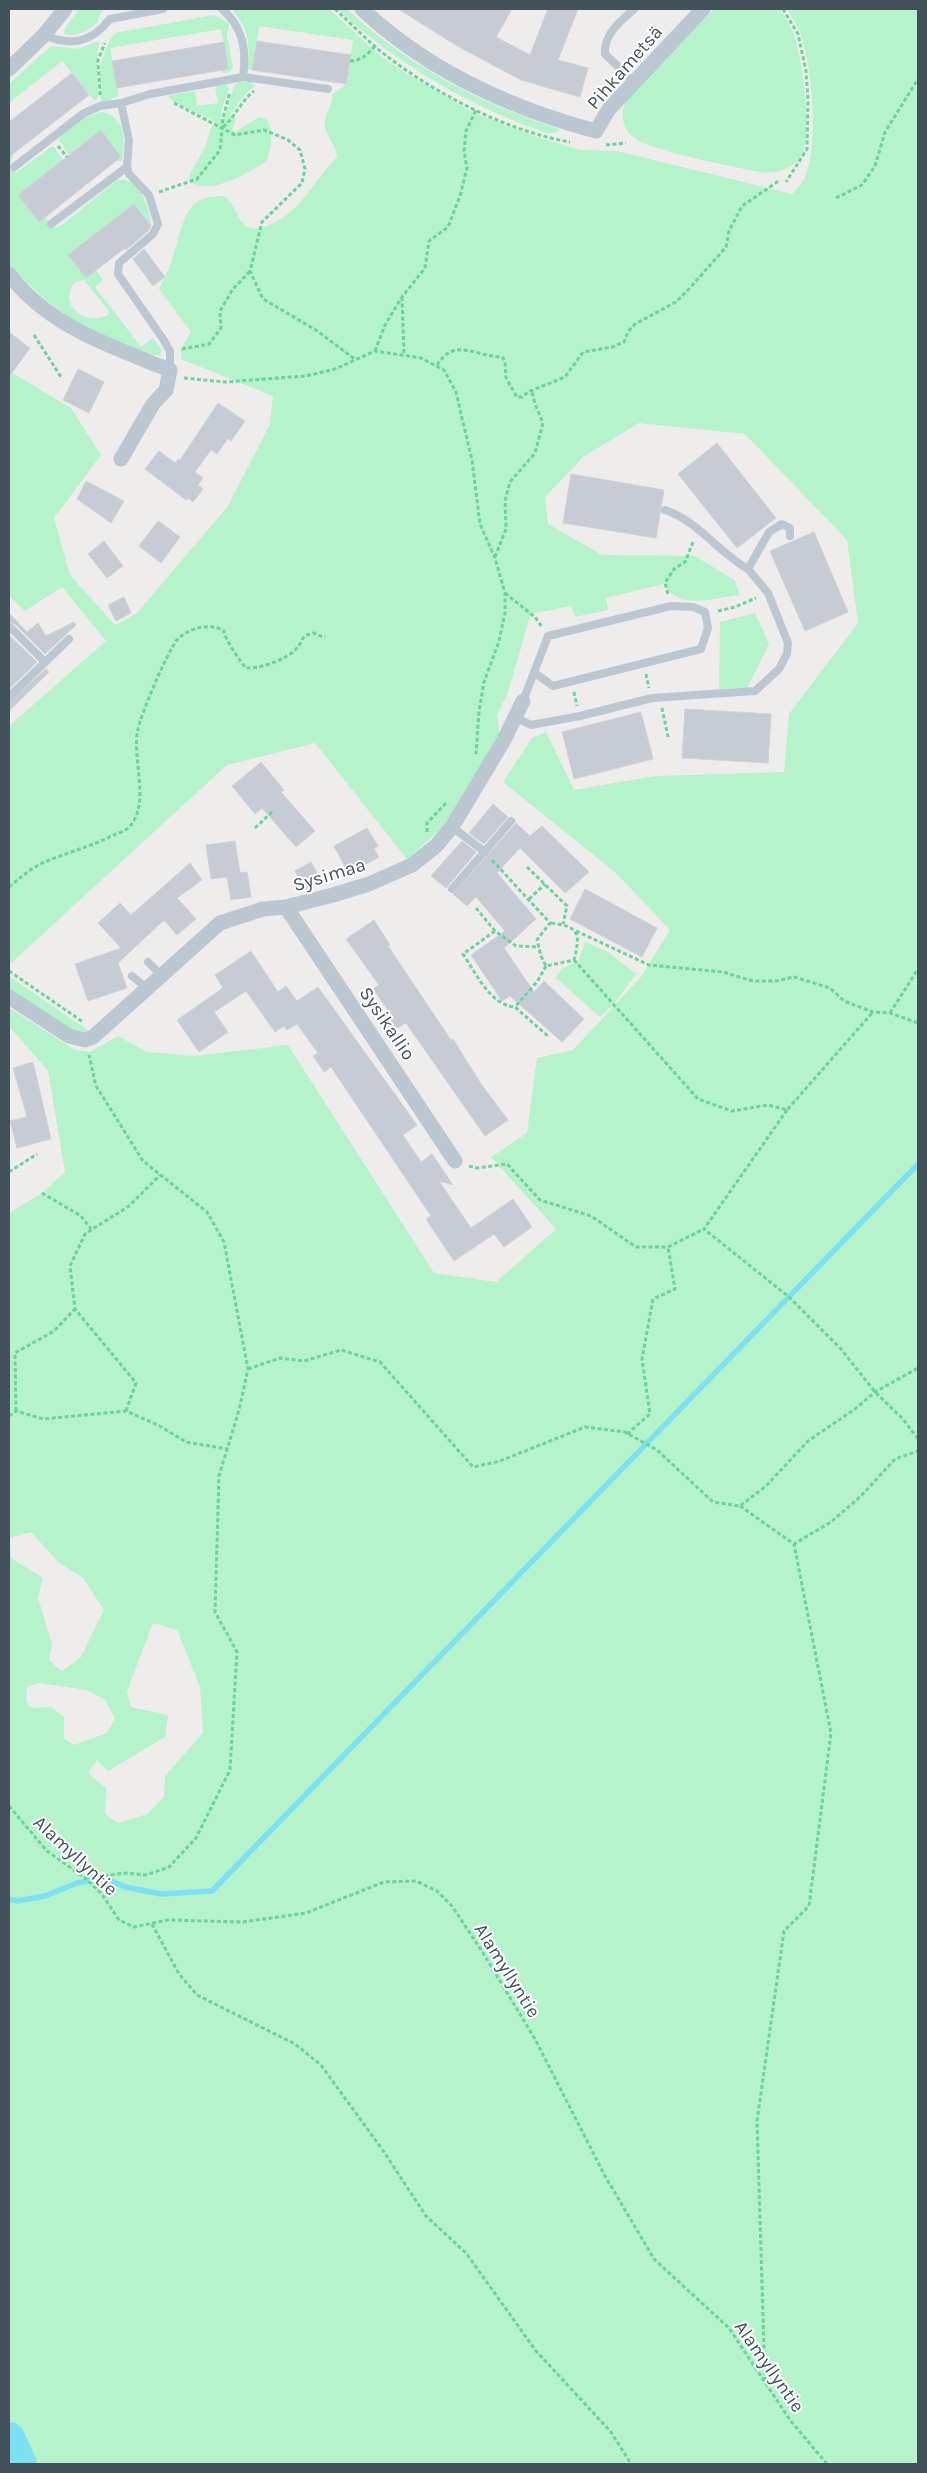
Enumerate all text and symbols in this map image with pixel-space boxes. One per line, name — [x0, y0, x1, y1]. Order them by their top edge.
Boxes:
street label: Pihkametsä — [582, 21, 667, 114]
street label: Sysimaa — [290, 854, 368, 896]
street label: Sysikallio — [355, 983, 420, 1064]
street label: Alamyllyntie — [29, 1811, 122, 1900]
street label: Alamyllyntie — [470, 1919, 545, 2022]
street label: Alamyllyntie — [730, 2317, 809, 2417]

